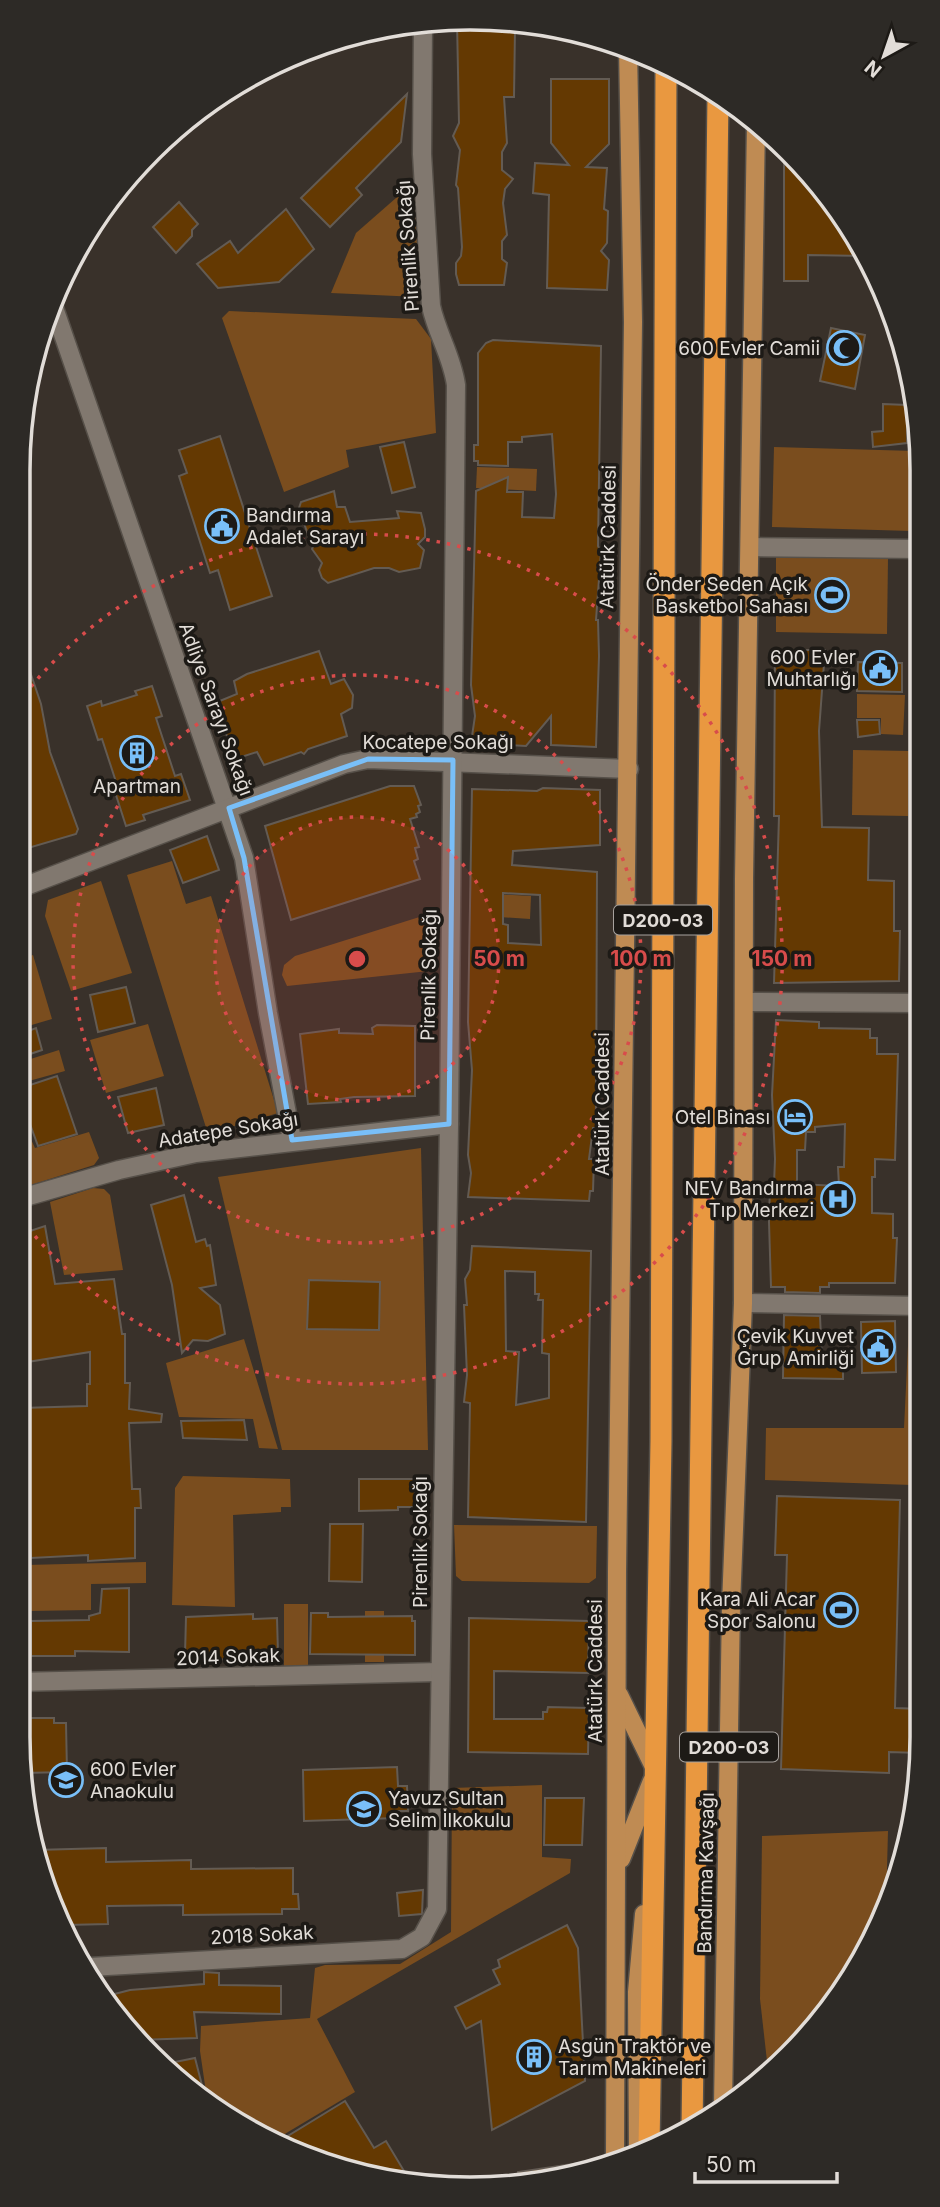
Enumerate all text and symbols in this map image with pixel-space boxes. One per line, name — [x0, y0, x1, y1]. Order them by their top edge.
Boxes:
north arrow — [849, 21, 919, 91]
text: N — [860, 55, 886, 82]
street label: Pirenlik Sokağı — [392, 179, 424, 313]
mosque icon: 600 Evler Camii — [825, 329, 863, 367]
place label: 600 Evler Camii — [678, 337, 820, 360]
street label: Atatürk Caddesi — [595, 465, 621, 609]
place label: Bandırma Adalet Sarayı — [246, 504, 364, 549]
public building icon: Bandırma Adalet Sarayı — [203, 507, 241, 545]
place label: Önder Seden Açık Basketbol Sahası — [645, 573, 809, 618]
sports icon: Önder Seden Açık Basketbol Sahası — [813, 576, 851, 614]
street label: Adliye Sarayı Sokağı — [174, 619, 258, 799]
place label: 600 Evler Muhtarlığı — [766, 646, 856, 691]
public building icon: 600 Evler Muhtarlığı — [861, 649, 899, 687]
street label: Kocatepe Sokağı — [362, 731, 514, 754]
building icon: Apartman — [118, 734, 156, 772]
place label: Apartman — [93, 775, 181, 798]
road number: D200-03 — [614, 905, 712, 934]
street label: Pirenlik Sokağı — [416, 909, 442, 1041]
text: 50 m — [473, 946, 525, 971]
text: 100 m — [610, 946, 672, 971]
text: 150 m — [752, 946, 812, 971]
centre of rings — [345, 947, 369, 971]
street label: Atatürk Caddesi — [591, 1032, 614, 1176]
hotel icon: Otel Binası — [776, 1098, 814, 1136]
place label: Otel Binası — [675, 1106, 770, 1129]
street label: Adatepe Sokağı — [156, 1108, 300, 1152]
place label: NEV Bandırma Tıp Merkezi — [684, 1177, 814, 1222]
hospital icon: NEV Bandırma Tıp Merkezi — [819, 1180, 857, 1218]
place label: Çevik Kuvvet Grup Amirliği — [737, 1325, 854, 1370]
public building icon: Çevik Kuvvet Grup Amirliği — [859, 1328, 897, 1366]
street label: Pirenlik Sokağı — [409, 1476, 432, 1608]
place label: Kara Ali Acar Spor Salonu — [700, 1588, 816, 1633]
sports icon: Kara Ali Acar Spor Salonu — [822, 1591, 860, 1629]
street label: Atatürk Caddesi — [584, 1599, 607, 1743]
street label: 2014 Sokak — [176, 1644, 281, 1670]
road number: D200-03 — [680, 1732, 778, 1762]
place label: 600 Evler Anaokulu — [90, 1758, 176, 1803]
school or university icon: 600 Evler Anaokulu — [47, 1761, 85, 1799]
place label: Yavuz Sultan Selim İlkokulu — [388, 1787, 511, 1832]
school or university icon: Yavuz Sultan Selim İlkokulu — [345, 1790, 383, 1828]
street label: Bandırma Kavşağı — [693, 1792, 719, 1954]
street label: 2018 Sokak — [210, 1921, 315, 1949]
place label: Asgün Traktör ve Tarım Makineleri — [558, 2035, 711, 2080]
building icon: Asgün Traktör ve Tarım Makineleri — [515, 2038, 553, 2076]
scale bar — [695, 2140, 837, 2184]
text: 50 m — [706, 2152, 756, 2177]

